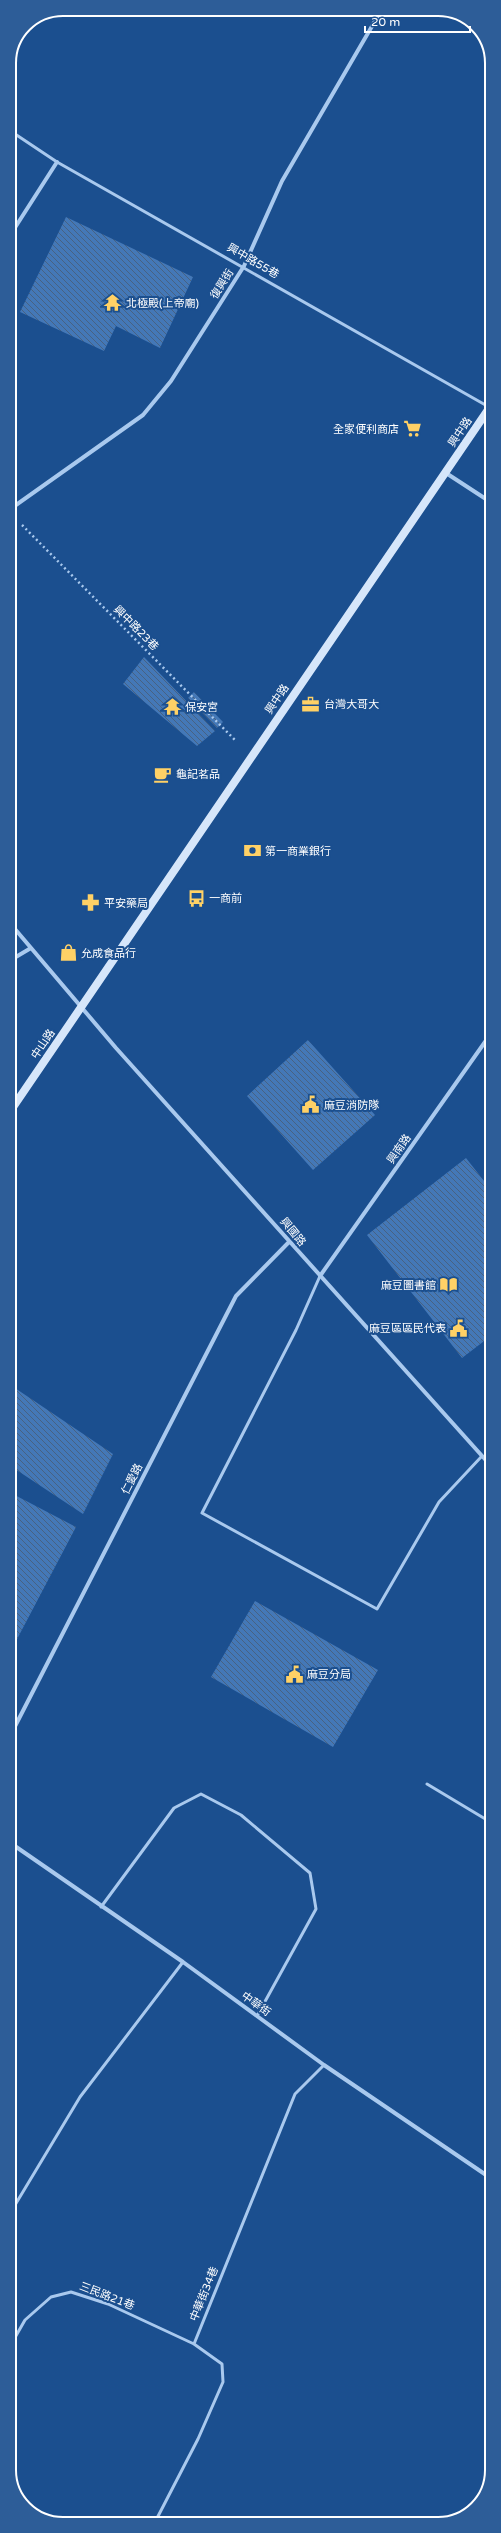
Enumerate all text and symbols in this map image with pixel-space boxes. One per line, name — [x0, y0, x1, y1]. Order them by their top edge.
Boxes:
scale bar — [365, 8, 470, 34]
text: 20 m — [371, 15, 400, 29]
street label: 興中路55巷 — [225, 241, 281, 281]
street label: 復興街 — [208, 267, 236, 301]
temple icon: 北極殿(上帝廟) — [103, 293, 123, 313]
place label: 北極殿(上帝廟) — [126, 297, 199, 310]
street label: 興中路 — [445, 415, 475, 449]
supermarket icon: 全家便利商店 — [402, 419, 422, 439]
place label: 全家便利商店 — [333, 423, 399, 436]
street label: 興中路23巷 — [111, 603, 161, 653]
street label: 興中路 — [262, 682, 292, 716]
office icon: 台灣大哥大 — [301, 694, 321, 714]
temple icon: 保安宮 — [162, 697, 182, 717]
place label: 台灣大哥大 — [324, 698, 379, 711]
place label: 保安宮 — [185, 701, 218, 714]
cafe icon: 龜記茗品 — [153, 764, 173, 784]
place label: 龜記茗品 — [176, 768, 220, 781]
bank icon: 第一商業銀行 — [242, 841, 262, 861]
place label: 第一商業銀行 — [265, 845, 331, 858]
bus stop icon: 一商前 — [186, 888, 206, 908]
place label: 一商前 — [209, 892, 242, 905]
pharmacy icon: 平安藥局 — [81, 893, 101, 913]
place label: 平安藥局 — [104, 897, 148, 910]
shop icon: 允成食品行 — [58, 943, 78, 963]
place label: 允成食品行 — [81, 947, 136, 960]
street label: 中山路 — [28, 1027, 58, 1061]
public building icon: 麻豆消防隊 — [301, 1095, 321, 1115]
place label: 麻豆消防隊 — [324, 1099, 379, 1112]
street label: 興南路 — [384, 1132, 414, 1166]
street label: 興國路 — [277, 1215, 309, 1249]
library icon: 麻豆圖書館 — [439, 1275, 459, 1295]
place label: 麻豆圖書館 — [381, 1279, 436, 1292]
public building icon: 麻豆區區民代表 — [449, 1318, 469, 1338]
place label: 麻豆區區民代表 — [369, 1322, 446, 1335]
street label: 仁愛路 — [119, 1461, 145, 1497]
public building icon: 麻豆分局 — [284, 1664, 304, 1684]
place label: 麻豆分局 — [307, 1668, 351, 1681]
street label: 中華街 — [239, 1989, 273, 2019]
street label: 中華街34巷 — [187, 2265, 221, 2323]
street label: 三民路21巷 — [78, 2280, 136, 2312]

